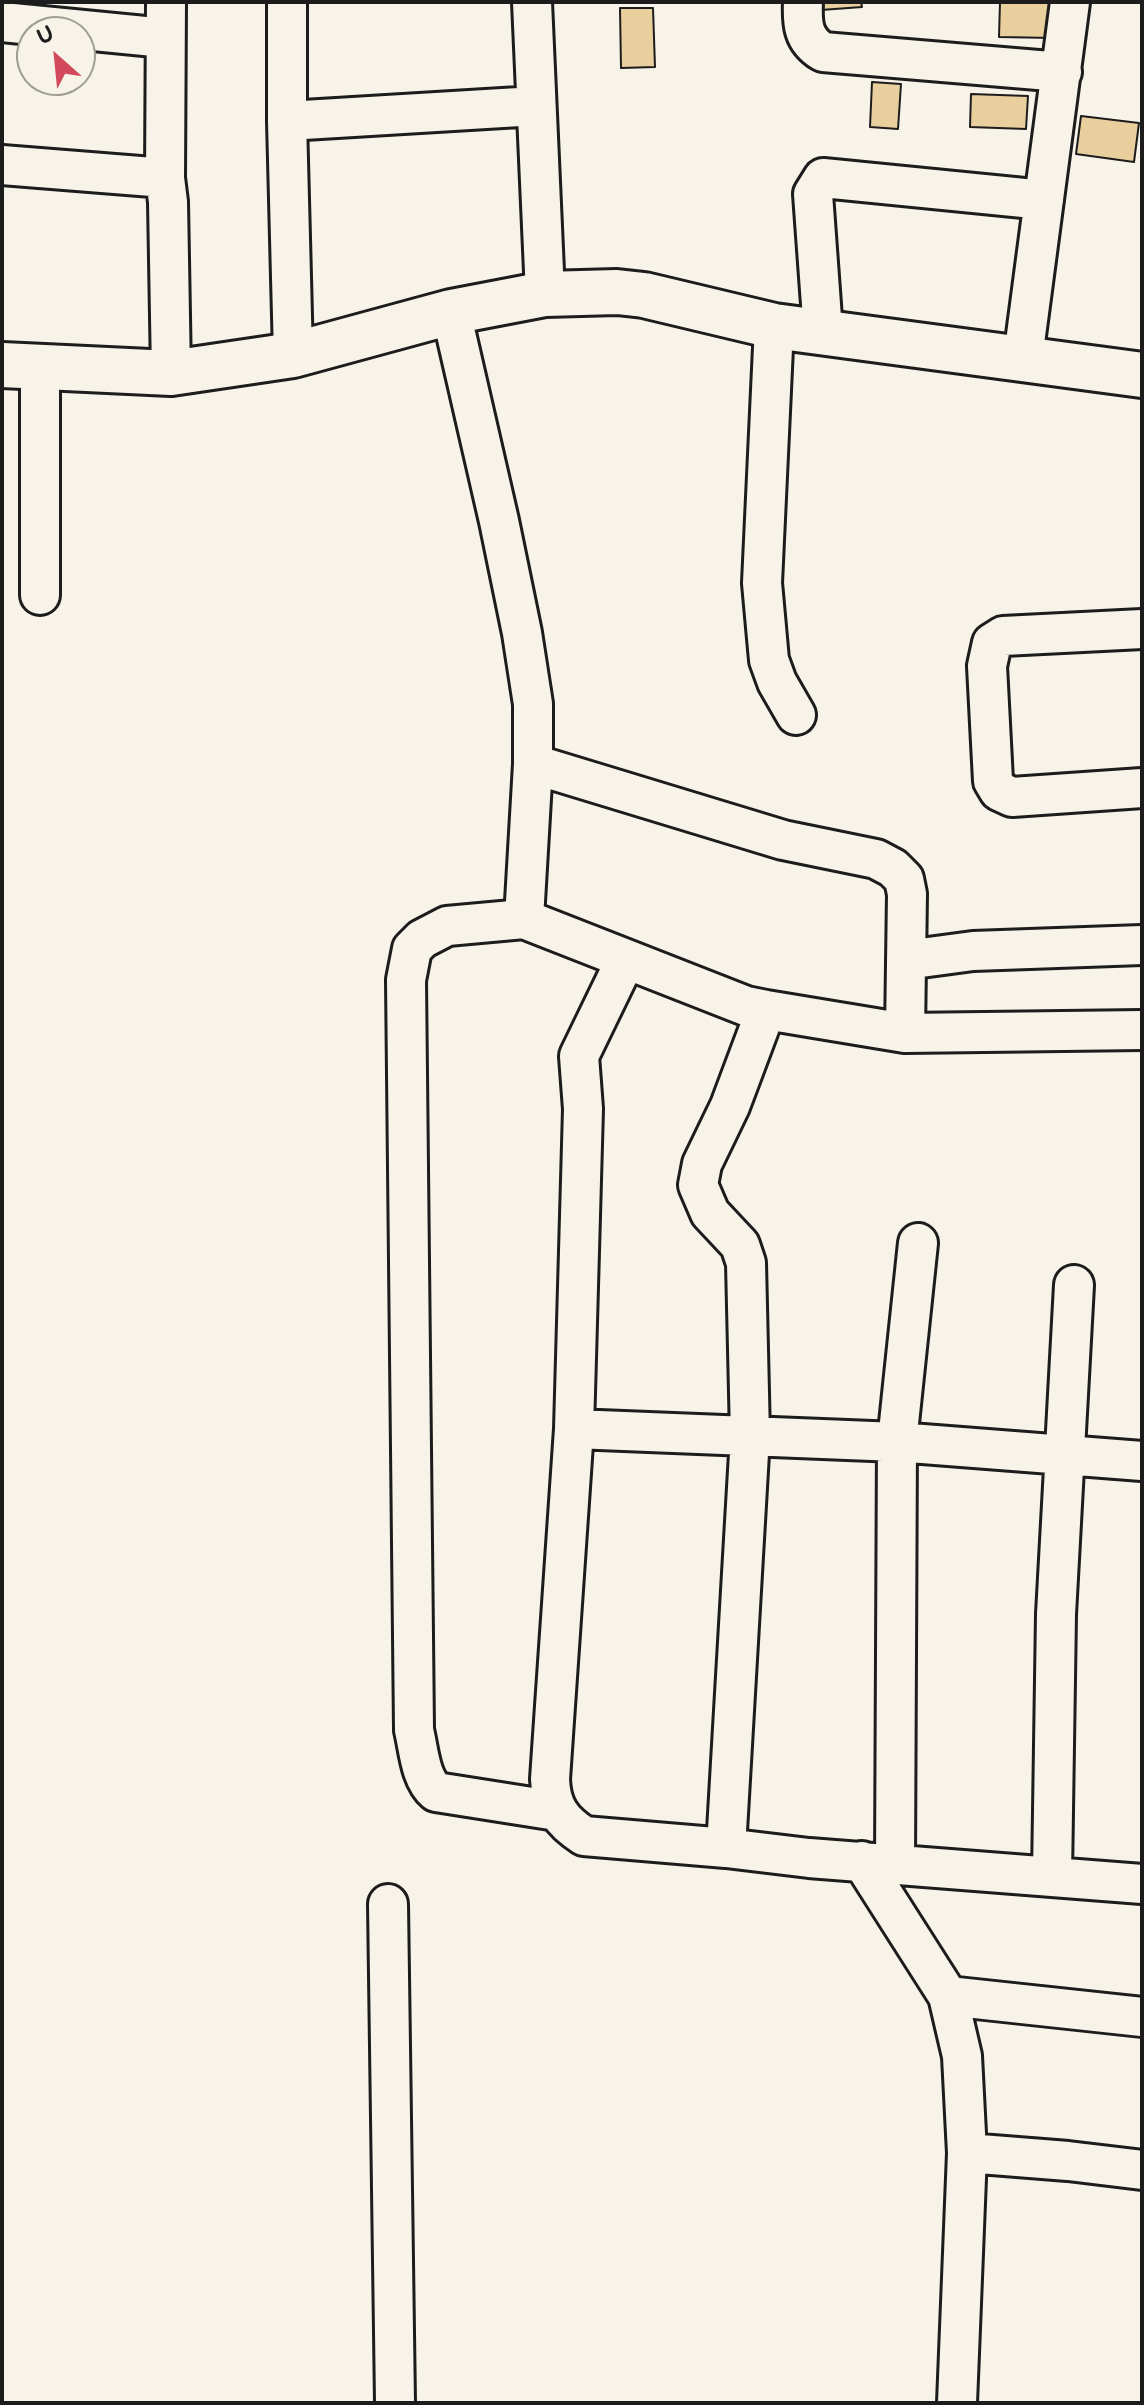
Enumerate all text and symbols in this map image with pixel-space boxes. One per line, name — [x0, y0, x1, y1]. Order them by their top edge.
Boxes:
north arrow — [16, 16, 96, 96]
text: U — [33, 20, 59, 52]

